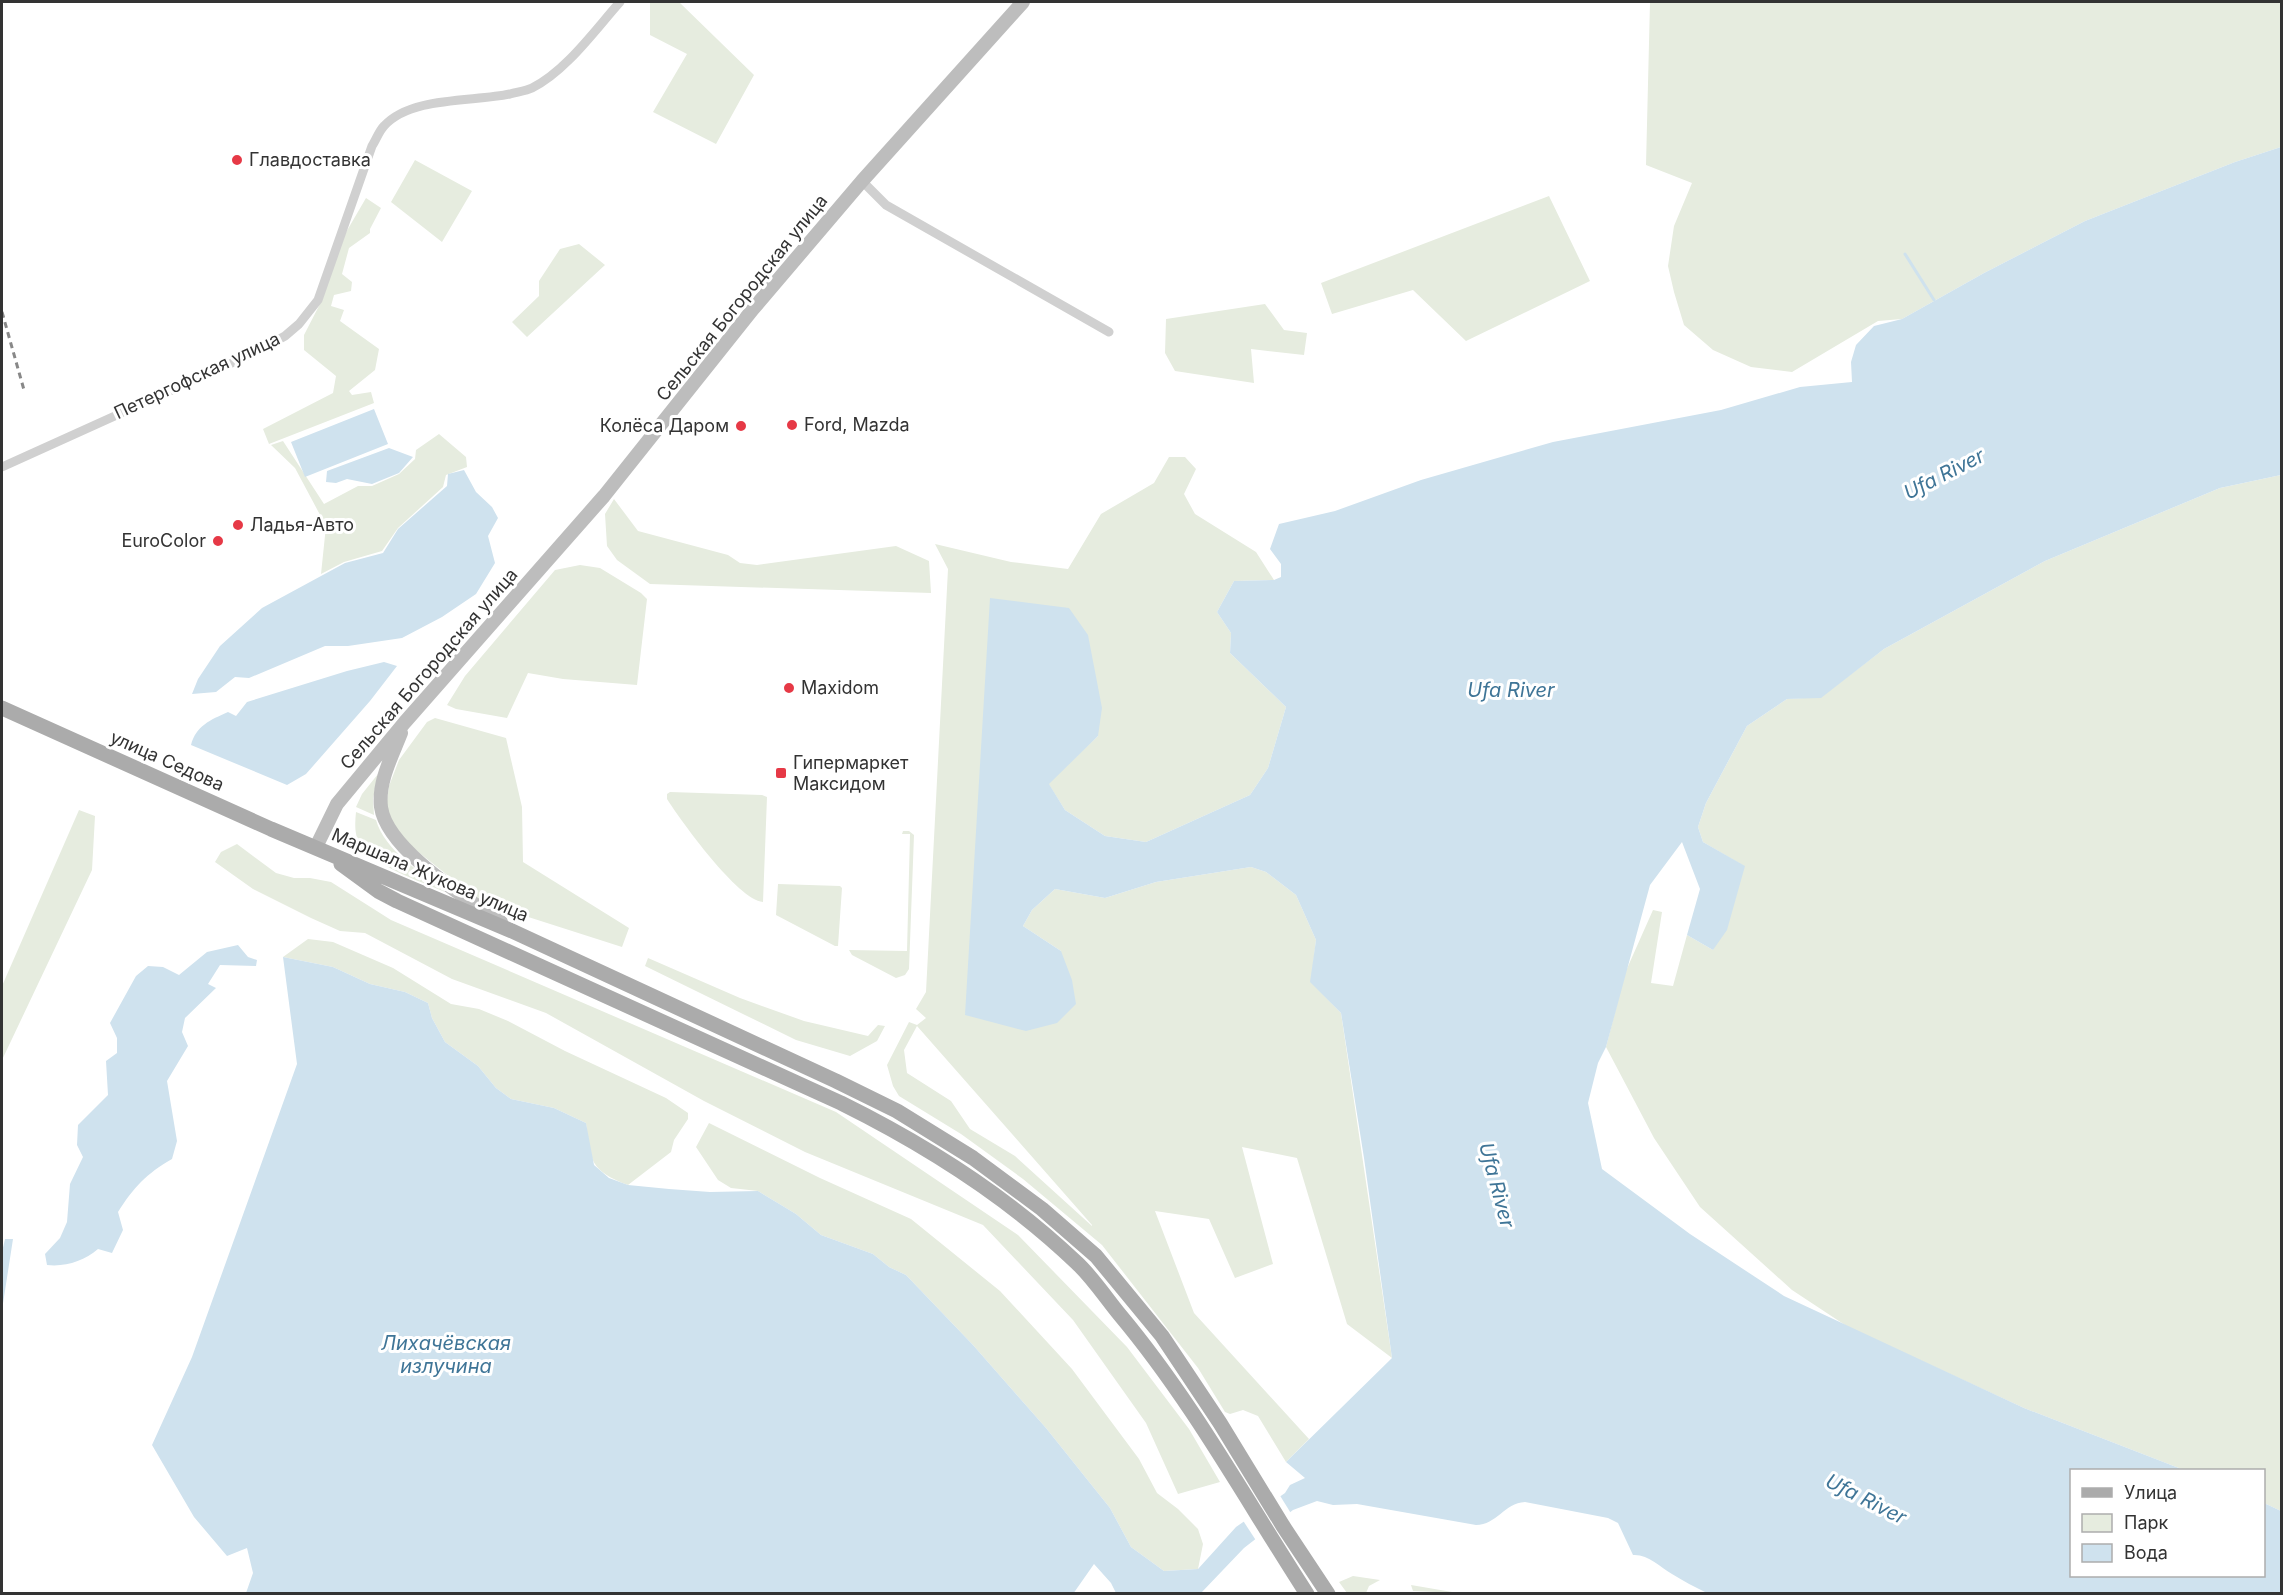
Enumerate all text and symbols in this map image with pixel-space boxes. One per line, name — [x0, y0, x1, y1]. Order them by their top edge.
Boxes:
place label: Главдоставка — [249, 149, 371, 170]
marker: Главдоставка — [230, 153, 244, 167]
street label: Сельская Богородская улица — [652, 190, 831, 405]
street label: Петергофская улица — [111, 328, 283, 423]
place label: Ford, Mazda — [804, 414, 910, 435]
place label: Колёса Даром — [600, 415, 729, 436]
marker: Ford, Mazda — [785, 418, 799, 432]
marker: Колёса Даром — [734, 419, 748, 433]
water label: Ufa River — [1900, 443, 1989, 505]
place label: Ладья-Авто — [250, 514, 354, 535]
marker: Ладья-Авто — [231, 518, 245, 532]
place label: EuroColor — [121, 530, 206, 551]
marker: EuroColor — [211, 534, 225, 548]
street label: Сельская Богородская улица — [336, 564, 522, 773]
place label: Maxidom — [801, 677, 879, 698]
water label: Ufa River — [1467, 678, 1555, 702]
marker: Maxidom — [782, 681, 796, 695]
street label: улица Седова — [107, 726, 227, 795]
place label: Гипермаркет Максидом — [793, 752, 909, 794]
marker: Гипермаркет Максидом — [774, 766, 788, 780]
street label: Маршала Жукова улица — [329, 823, 532, 926]
water label: Ufa River — [1474, 1140, 1520, 1231]
water label: Лихачёвская излучина — [381, 1331, 511, 1378]
water label: Ufa River — [1822, 1468, 1911, 1530]
legend — [2070, 1469, 2265, 1577]
text: Улица — [2124, 1482, 2177, 1503]
text: Парк — [2124, 1512, 2169, 1533]
text: Вода — [2124, 1542, 2168, 1563]

